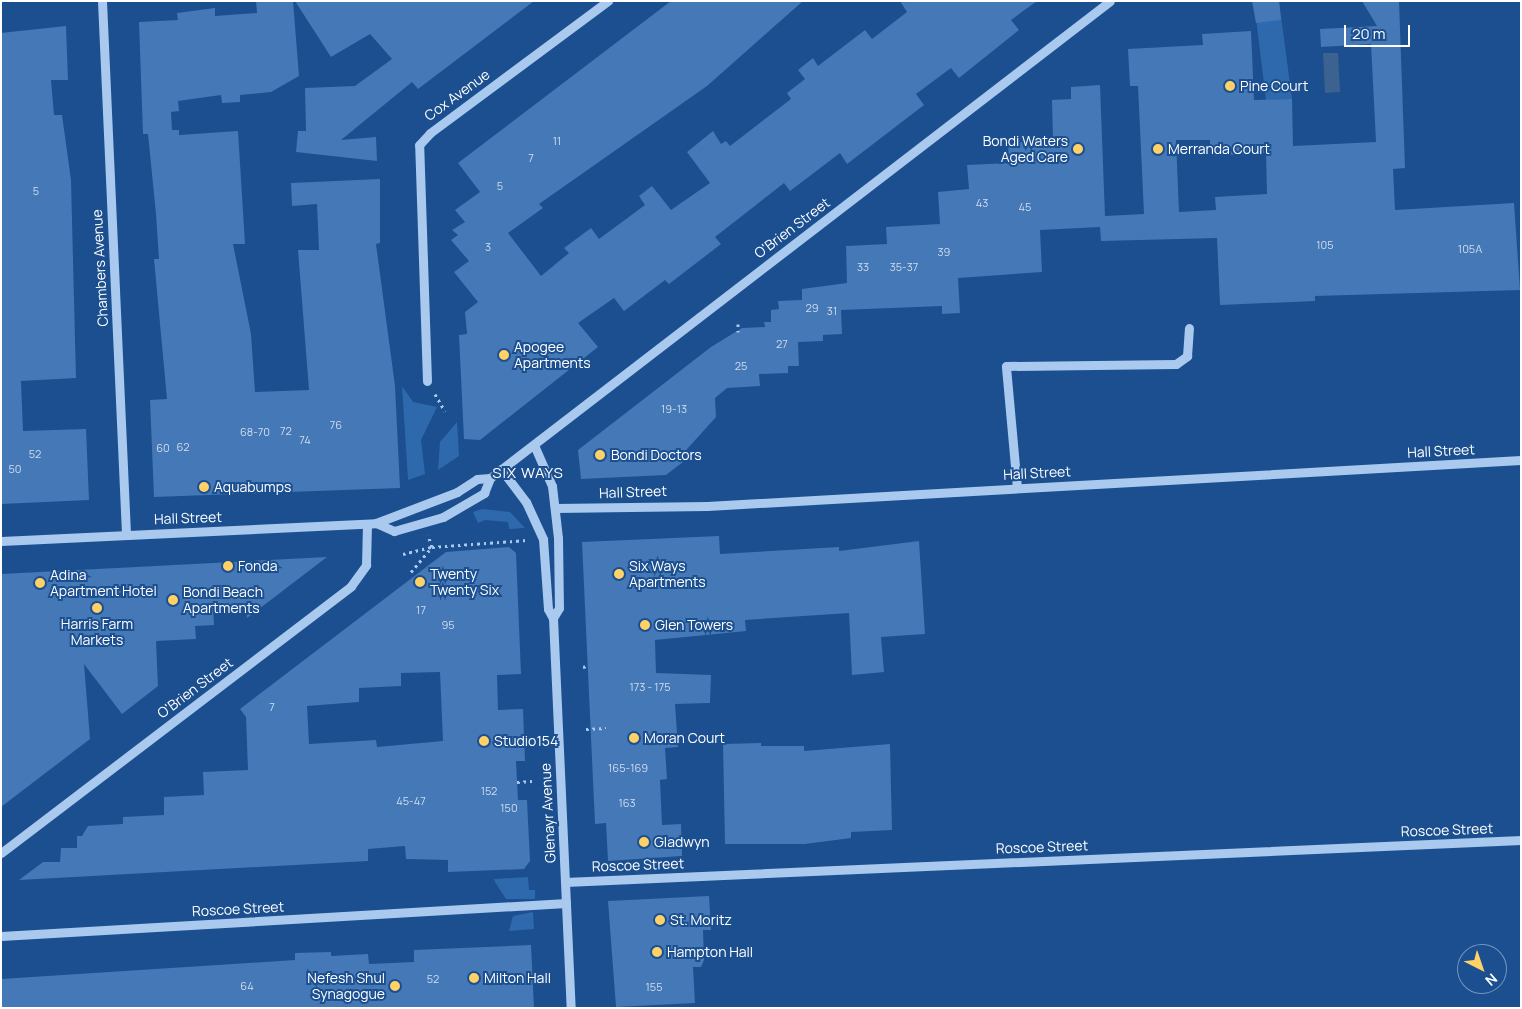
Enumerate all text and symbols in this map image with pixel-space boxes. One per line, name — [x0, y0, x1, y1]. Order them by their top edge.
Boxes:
scale bar — [1347, 15, 1413, 47]
text: 20 m — [1352, 23, 1385, 44]
street label: Cox Avenue — [421, 66, 493, 124]
place label: Pine Court — [1240, 78, 1308, 94]
marker: Pine Court — [1224, 80, 1236, 92]
place label: Bondi Waters Aged Care — [983, 133, 1068, 166]
house number: 11 — [553, 134, 561, 148]
place label: Merranda Court — [1168, 141, 1270, 157]
marker: Bondi Waters Aged Care — [1072, 143, 1084, 155]
marker: Merranda Court — [1152, 143, 1164, 155]
house number: 7 — [528, 151, 534, 165]
house number: 5 — [497, 179, 503, 193]
house number: 5 — [33, 184, 39, 198]
street label: O'Brien Street — [751, 194, 833, 262]
house number: 43 — [976, 196, 988, 210]
house number: 45 — [1019, 200, 1031, 214]
street label: Chambers Avenue — [89, 209, 111, 327]
house number: 105 — [1316, 238, 1334, 252]
house number: 3 — [485, 240, 491, 254]
house number: 105A — [1458, 242, 1482, 256]
house number: 39 — [938, 245, 950, 259]
house number: 33 — [857, 260, 869, 274]
house number: 35-37 — [890, 260, 918, 274]
house number: 29 — [805, 301, 819, 315]
house number: 31 — [827, 304, 837, 318]
house number: 27 — [776, 337, 788, 351]
place label: Apogee Apartments — [514, 339, 591, 372]
marker: Apogee Apartments — [498, 349, 510, 361]
house number: 25 — [735, 359, 747, 373]
house number: 19-13 — [661, 402, 687, 416]
house number: 76 — [330, 418, 342, 432]
house number: 72 — [280, 424, 292, 438]
house number: 68-70 — [240, 425, 270, 439]
house number: 74 — [299, 433, 311, 447]
house number: 62 — [176, 440, 190, 454]
house number: 60 — [156, 441, 170, 455]
street label: Hall Street — [1407, 441, 1475, 461]
house number: 52 — [29, 447, 41, 461]
place label: Bondi Doctors — [611, 447, 702, 463]
marker: Bondi Doctors — [593, 448, 607, 462]
house number: 50 — [8, 462, 22, 476]
street label: Hall Street — [1003, 463, 1071, 483]
district label: SIX WAYS — [491, 464, 565, 482]
place label: Aquabumps — [214, 479, 291, 495]
marker: Aquabumps — [198, 481, 210, 493]
street label: Hall Street — [599, 482, 667, 502]
street label: Hall Street — [154, 508, 222, 528]
place label: Fonda — [238, 558, 277, 574]
place label: Six Ways Apartments — [629, 558, 706, 590]
marker: Fonda — [222, 560, 234, 572]
place label: Twenty Twenty Six — [430, 566, 499, 598]
place label: Adina Apartment Hotel — [50, 567, 157, 600]
marker: Six Ways Apartments — [613, 568, 625, 580]
marker: Twenty Twenty Six — [414, 576, 426, 588]
marker: Adina Apartment Hotel — [34, 577, 46, 589]
place label: Bondi Beach Apartments — [183, 584, 263, 616]
marker: Bondi Beach Apartments — [167, 594, 179, 606]
marker: Harris Farm Markets — [91, 602, 103, 614]
house number: 17 — [416, 603, 426, 617]
place label: Harris Farm Markets — [61, 616, 133, 648]
place label: Glen Towers — [655, 617, 733, 633]
house number: 95 — [441, 618, 455, 632]
marker: Glen Towers — [639, 619, 651, 631]
street label: O'Brien Street — [154, 654, 236, 722]
house number: 173 - 175 — [629, 680, 671, 694]
house number: 7 — [269, 700, 275, 714]
place label: Moran Court — [644, 730, 725, 746]
marker: Moran Court — [628, 732, 640, 744]
place label: Studio154 — [494, 733, 558, 749]
marker: Studio154 — [478, 735, 490, 747]
house number: 165-169 — [608, 761, 648, 775]
street label: Glenayr Avenue — [537, 763, 559, 863]
house number: 152 — [481, 784, 497, 798]
house number: 45-47 — [396, 794, 426, 808]
house number: 163 — [618, 796, 636, 810]
house number: 150 — [500, 801, 518, 815]
street label: Roscoe Street — [1401, 820, 1493, 840]
place label: Gladwyn — [654, 834, 710, 850]
marker: Gladwyn — [638, 836, 650, 848]
street label: Roscoe Street — [996, 837, 1088, 857]
street label: Roscoe Street — [592, 855, 684, 875]
street label: Roscoe Street — [191, 898, 285, 920]
place label: St. Moritz — [670, 912, 732, 928]
marker: St. Moritz — [654, 914, 666, 926]
place label: Hampton Hall — [667, 944, 753, 960]
north arrow — [1457, 944, 1507, 994]
marker: Hampton Hall — [651, 946, 663, 958]
text: N — [1481, 969, 1502, 990]
place label: Nefesh Shul Synagogue — [307, 970, 385, 1002]
place label: Milton Hall — [484, 970, 551, 986]
house number: 52 — [427, 972, 439, 986]
marker: Milton Hall — [468, 972, 480, 984]
house number: 64 — [240, 979, 254, 993]
marker: Nefesh Shul Synagogue — [389, 980, 401, 992]
house number: 155 — [646, 980, 662, 994]

